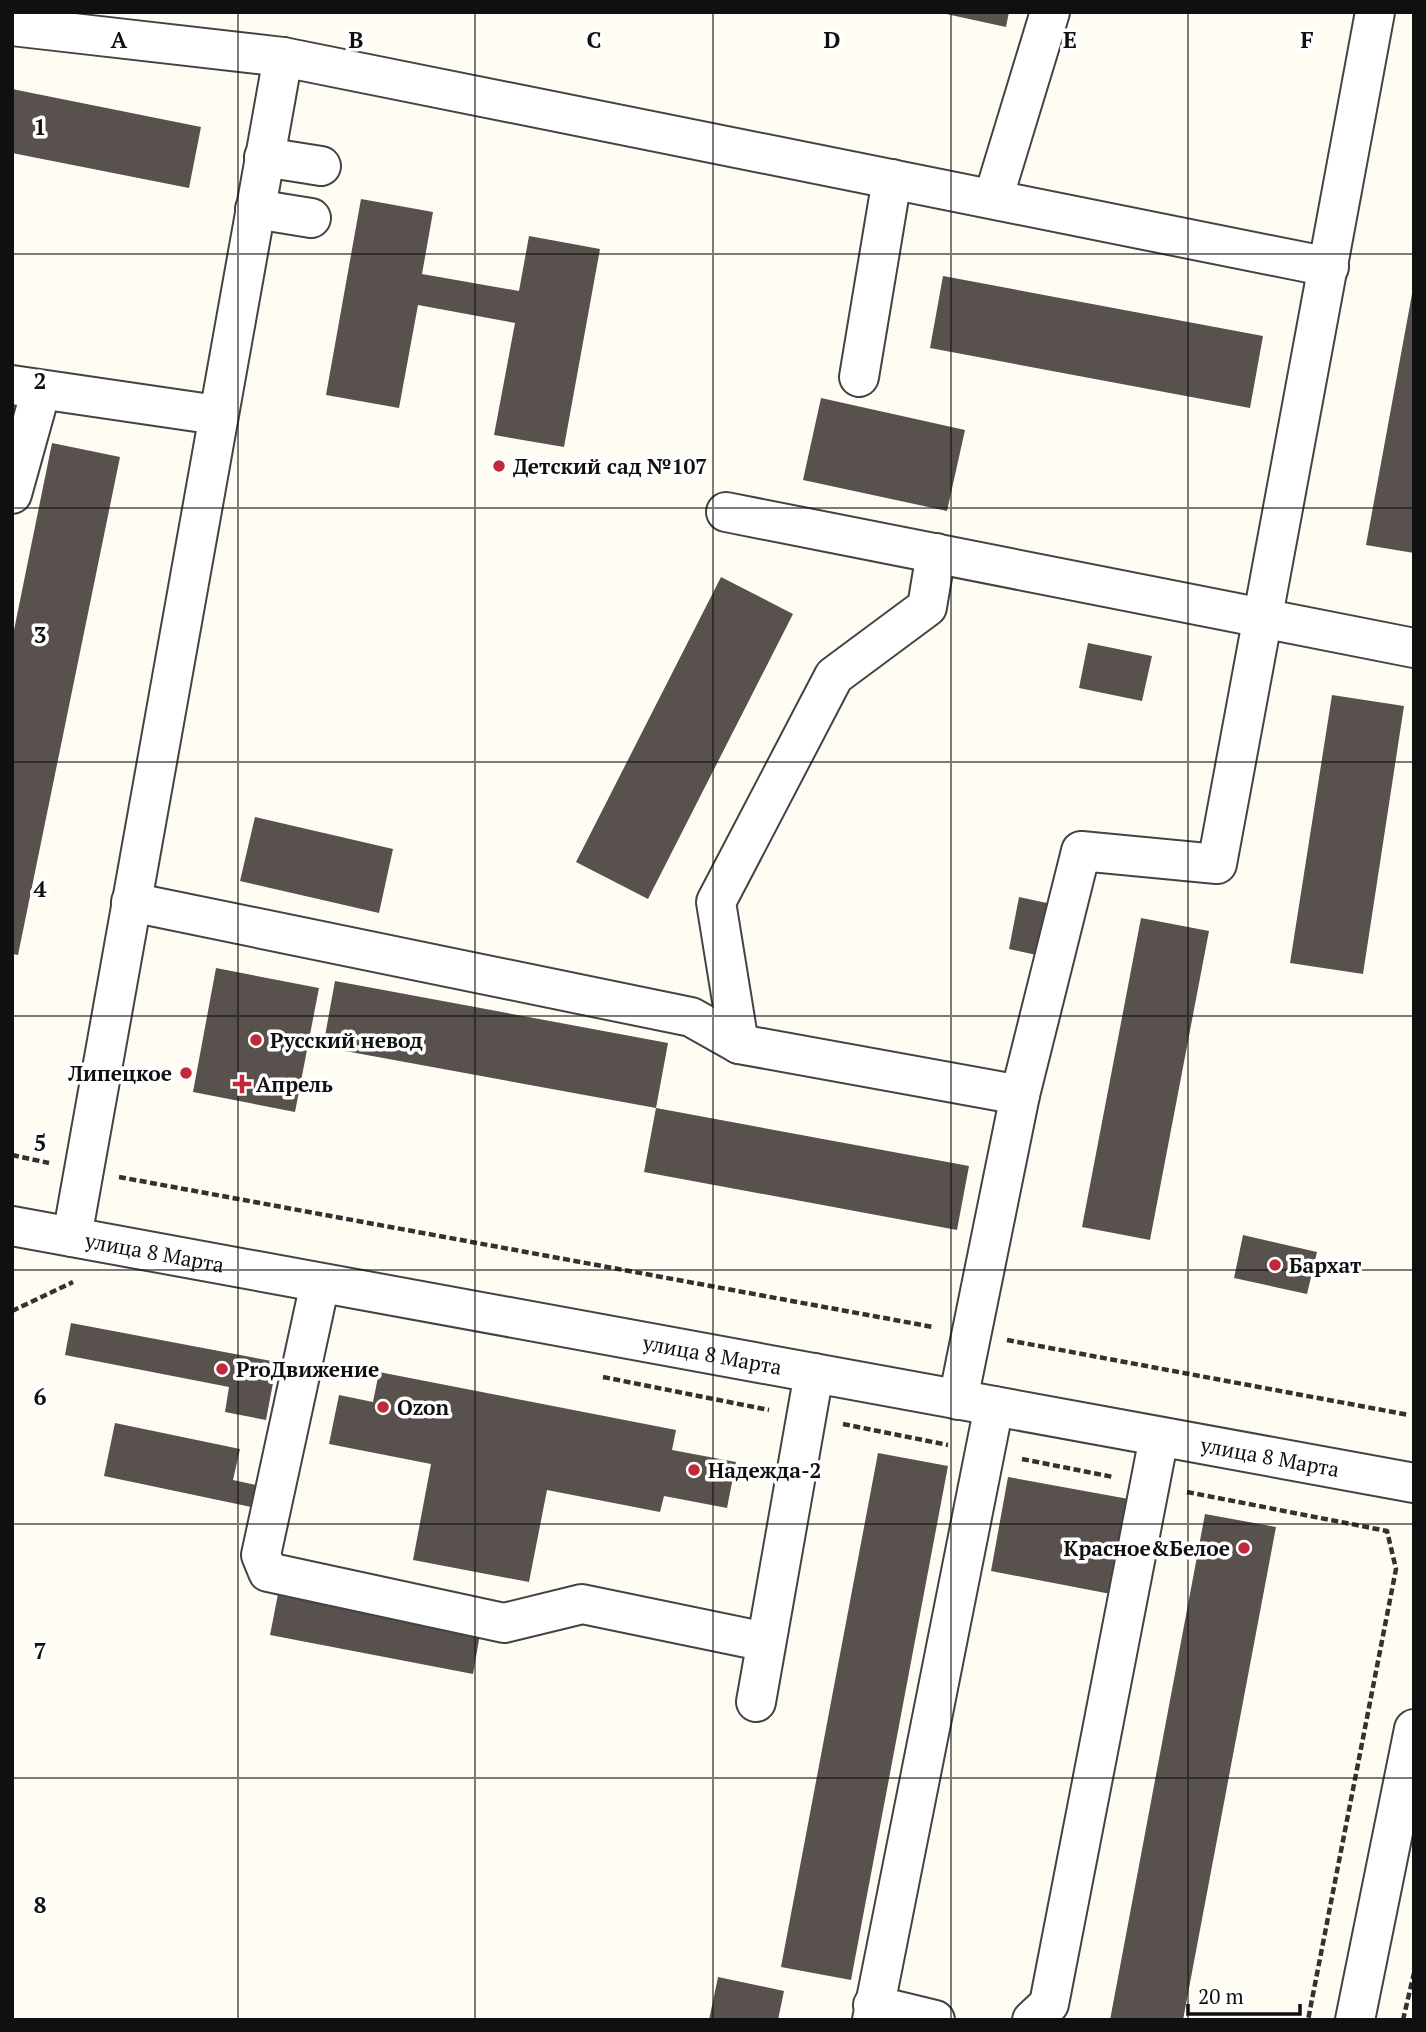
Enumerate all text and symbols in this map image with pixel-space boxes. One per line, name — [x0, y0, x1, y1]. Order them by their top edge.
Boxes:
text: A — [111, 24, 128, 55]
text: B — [349, 24, 364, 55]
text: C — [587, 24, 602, 55]
text: D — [824, 24, 841, 55]
text: E — [1063, 24, 1077, 55]
text: F — [1300, 24, 1314, 55]
text: 1 — [34, 111, 47, 142]
text: 2 — [34, 365, 47, 396]
place label: Детский сад №107 — [513, 452, 707, 480]
marker: Детский сад №107 — [491, 458, 507, 474]
text: 3 — [34, 619, 47, 650]
text: 4 — [34, 873, 47, 904]
place label: Русский невод — [270, 1026, 423, 1054]
marker: Русский невод — [248, 1032, 264, 1048]
place label: Липецкое — [67, 1059, 172, 1087]
marker: Липецкое — [178, 1065, 194, 1081]
place label: Апрель — [256, 1070, 333, 1098]
marker: Апрель — [234, 1076, 250, 1092]
text: 5 — [34, 1127, 47, 1158]
street label: улица 8 Марта — [82, 1226, 227, 1279]
place label: Бархат — [1289, 1251, 1362, 1279]
marker: Бархат — [1267, 1257, 1283, 1273]
street label: улица 8 Марта — [640, 1328, 784, 1381]
place label: ProДвижение — [236, 1355, 379, 1383]
marker: ProДвижение — [214, 1361, 230, 1377]
text: 6 — [34, 1381, 47, 1412]
place label: Ozon — [397, 1393, 449, 1421]
marker: Ozon — [375, 1399, 391, 1415]
street label: улица 8 Марта — [1197, 1430, 1342, 1483]
place label: Надежда-2 — [708, 1456, 821, 1484]
marker: Надежда-2 — [686, 1462, 702, 1478]
place label: Красное&Белое — [1063, 1534, 1230, 1562]
marker: Красное&Белое — [1236, 1540, 1252, 1556]
text: 7 — [34, 1635, 47, 1666]
text: 8 — [34, 1889, 47, 1920]
scale bar — [1188, 1972, 1300, 2016]
text: 20 m — [1198, 1982, 1244, 2010]

